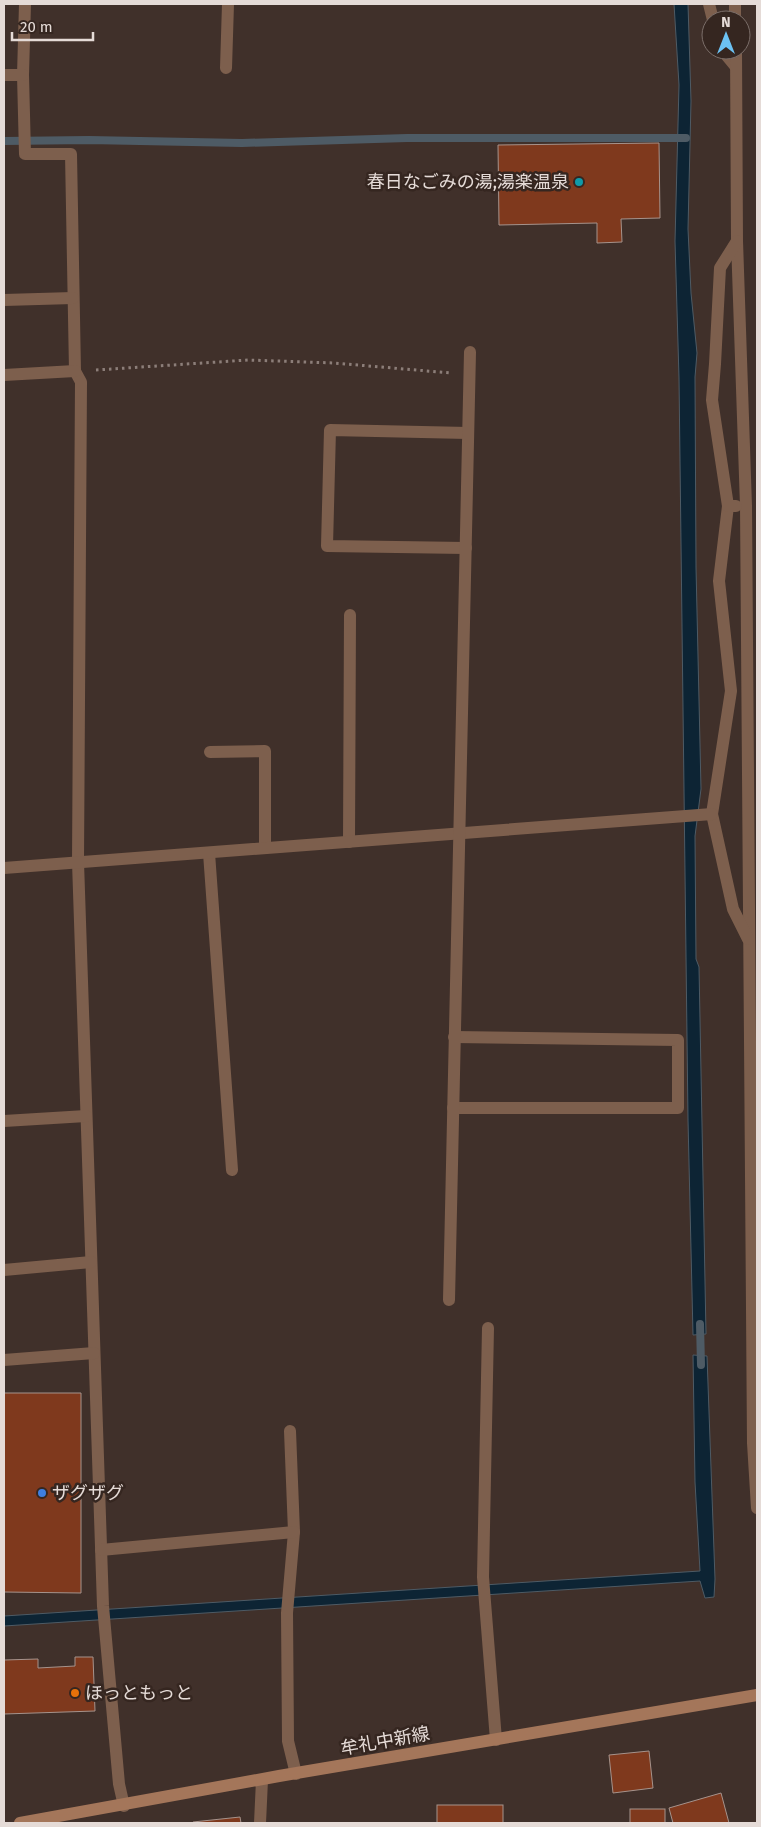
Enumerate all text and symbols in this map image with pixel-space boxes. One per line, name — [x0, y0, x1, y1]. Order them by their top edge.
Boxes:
scale bar — [12, 10, 94, 42]
north arrow — [701, 10, 751, 60]
text: N — [721, 14, 731, 31]
text: 20 m — [20, 18, 53, 36]
place label: 春日なごみの湯;湯楽温泉 — [367, 171, 569, 193]
marker: 春日なごみの湯;湯楽温泉 — [573, 176, 585, 188]
place label: ザグザグ — [52, 1482, 124, 1504]
marker: ザグザグ — [36, 1487, 48, 1499]
place label: ほっともっと — [85, 1682, 193, 1704]
marker: ほっともっと — [69, 1687, 81, 1699]
street label: 牟礼中新線 — [339, 1722, 431, 1760]

